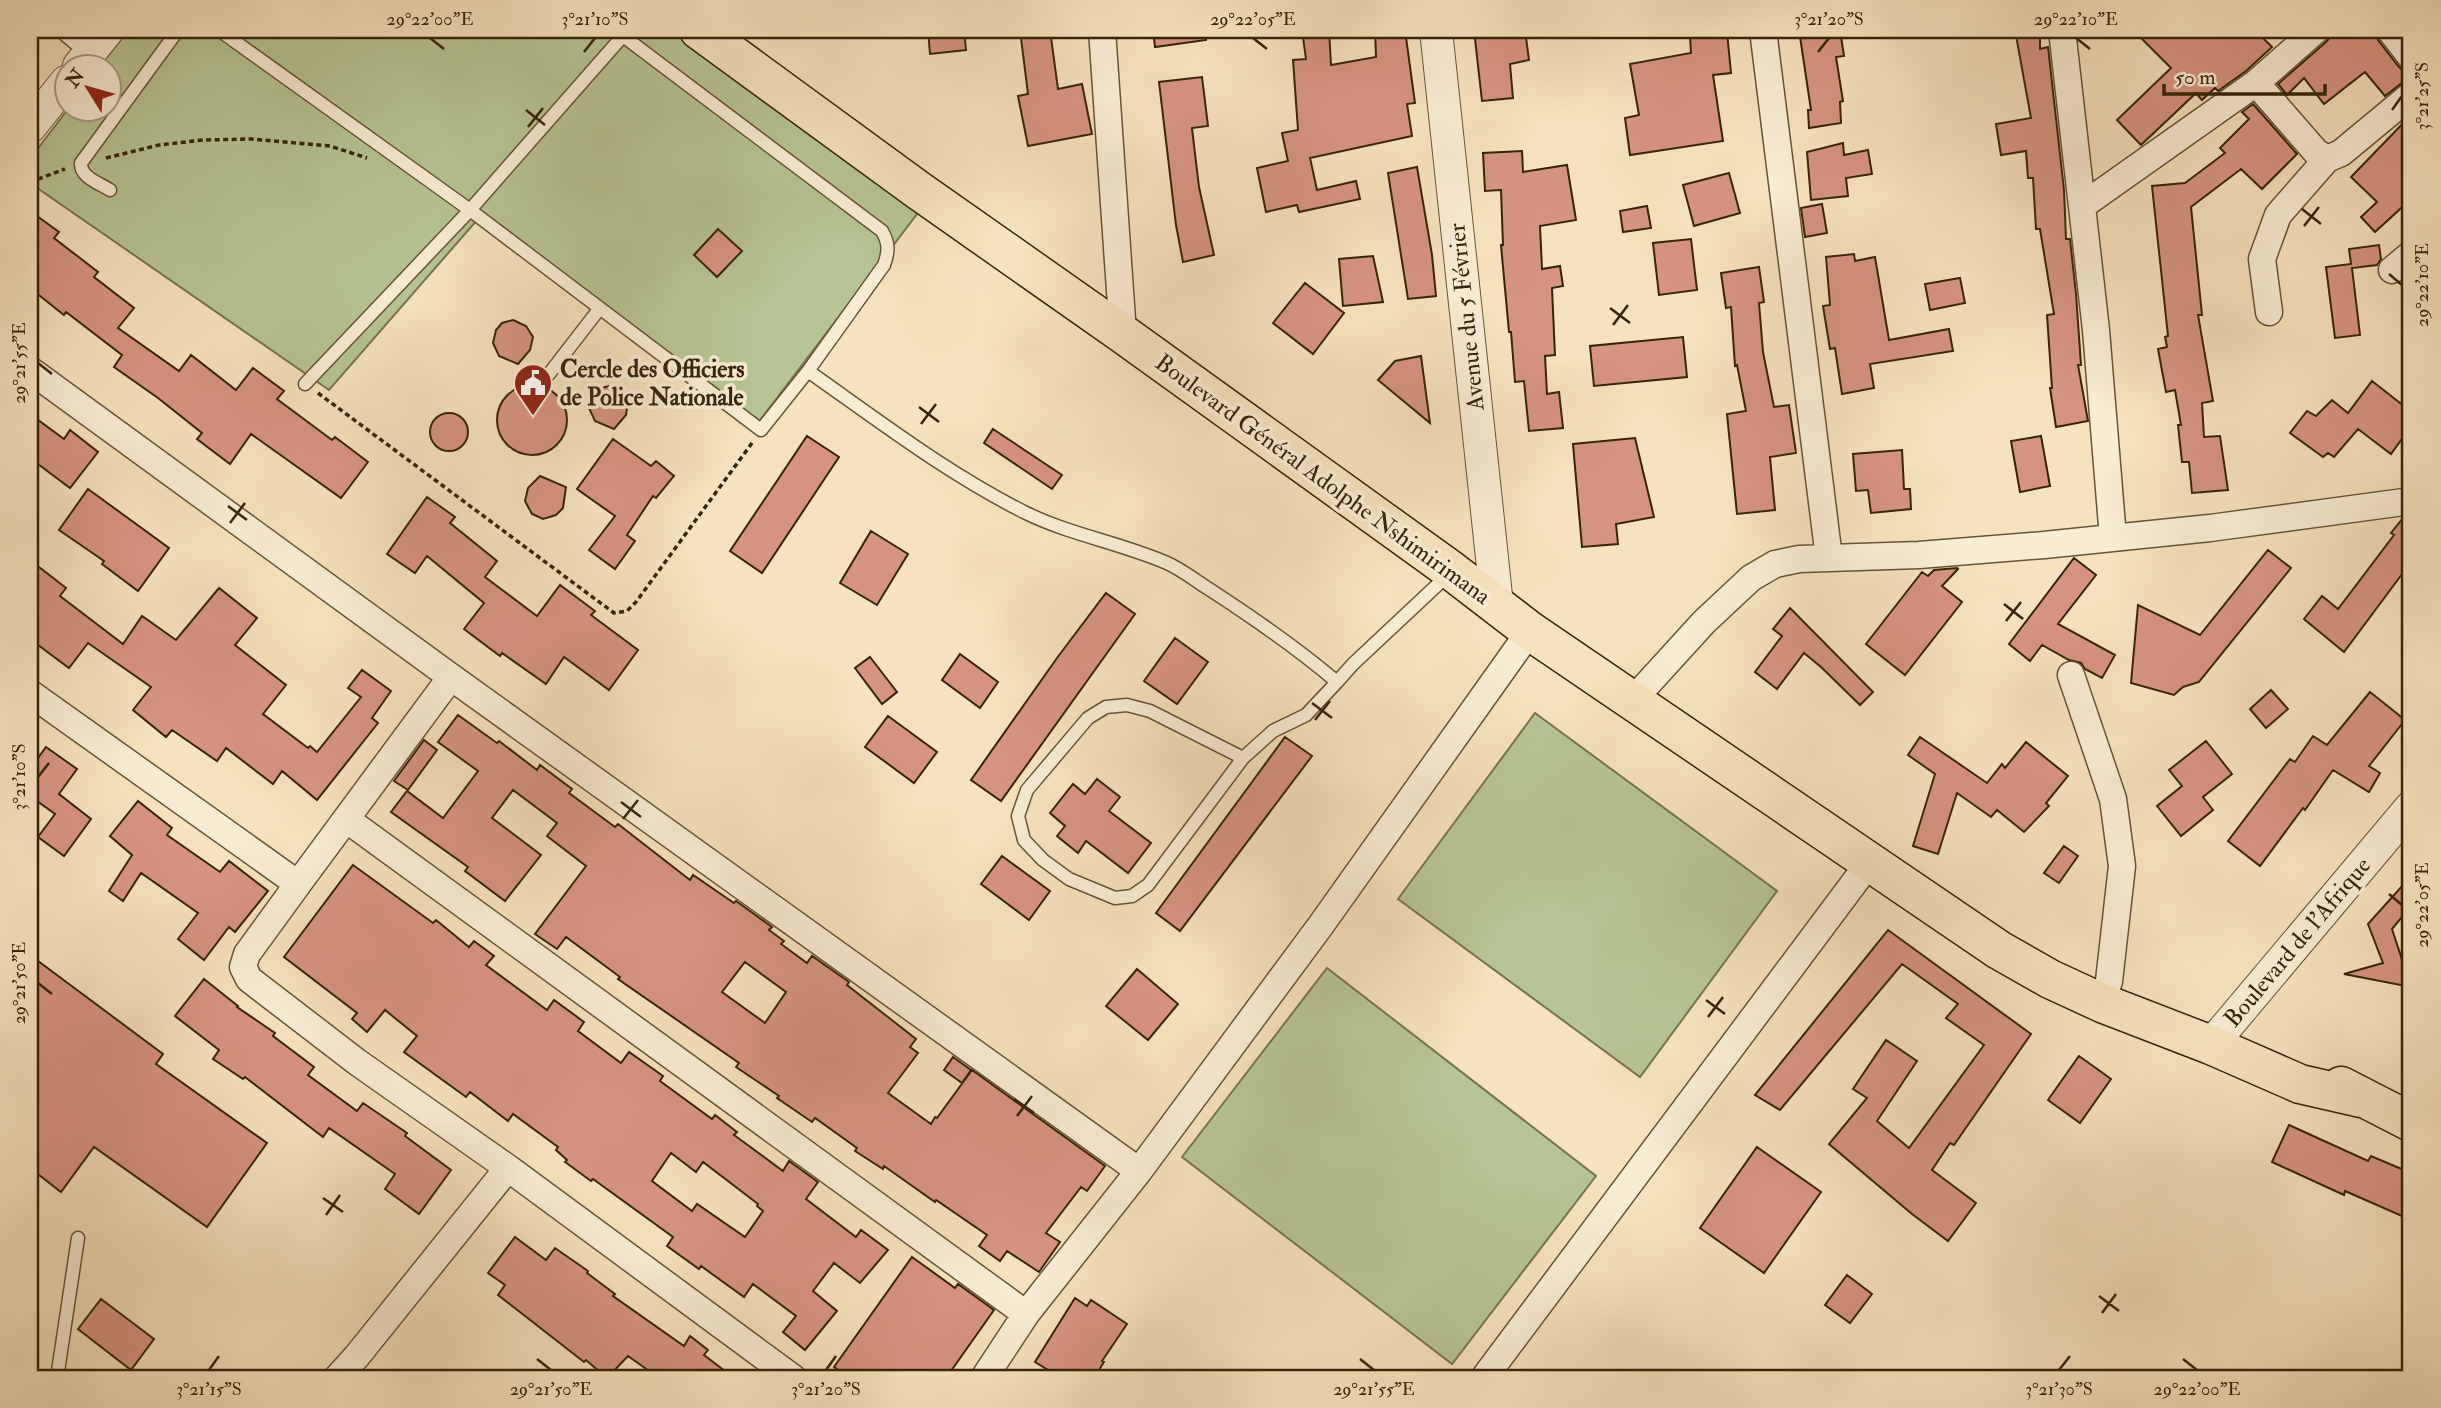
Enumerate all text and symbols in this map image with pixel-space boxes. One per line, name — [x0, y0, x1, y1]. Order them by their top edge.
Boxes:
text: 29°22'00"E — [387, 8, 473, 31]
text: 3°21'10"S — [562, 8, 628, 31]
text: 29°22'05"E — [1210, 8, 1296, 31]
text: 3°21'20"S — [1794, 8, 1864, 31]
text: 29°22'10"E — [2034, 8, 2118, 31]
north arrow — [52, 52, 122, 122]
scale bar — [2164, 52, 2326, 96]
text: 3°21'25"S — [2411, 62, 2434, 130]
text: N — [60, 64, 91, 93]
text: 50 m — [2175, 64, 2216, 91]
street label: Avenue du 5 Février — [1441, 222, 1492, 413]
text: 29°22'10"E — [2411, 243, 2434, 327]
text: 29°21'55"E — [8, 322, 31, 404]
street label: Boulevard Général Adolphe Nshimirimana — [1149, 347, 1498, 612]
place label: Cercle des Officiers de Police Nationale — [560, 354, 744, 413]
public building icon: Cercle des Officiers de Police Nationale — [512, 362, 554, 417]
text: 3°21'10"S — [8, 744, 31, 810]
street label: Boulevard de l'Afrique — [2217, 851, 2378, 1034]
text: 29°22'05"E — [2411, 862, 2434, 948]
text: 29°21'50"E — [8, 942, 31, 1024]
text: 3°21'15"S — [176, 1378, 242, 1401]
text: 29°21'50"E — [510, 1378, 592, 1401]
text: 3°21'20"S — [791, 1378, 861, 1401]
text: 29°21'55"E — [1333, 1378, 1415, 1401]
text: 3°21'30"S — [2025, 1378, 2093, 1401]
text: 29°22'00"E — [2154, 1378, 2240, 1401]

